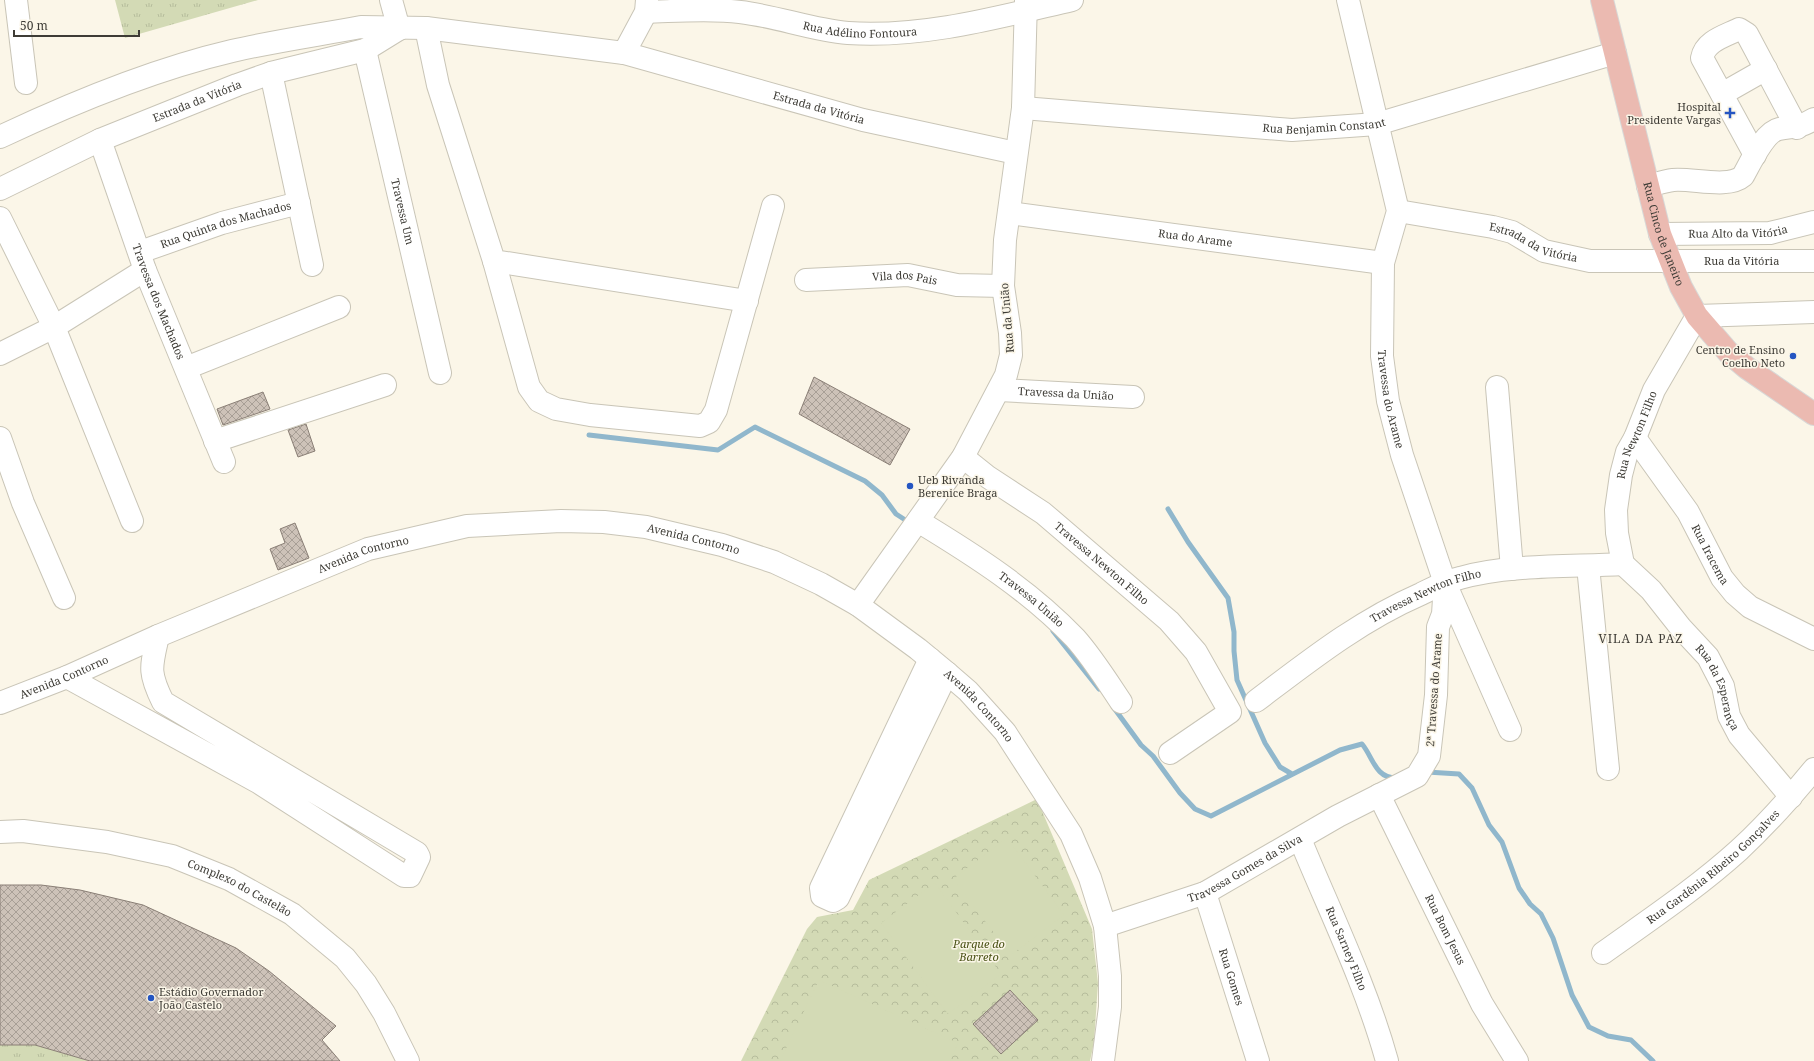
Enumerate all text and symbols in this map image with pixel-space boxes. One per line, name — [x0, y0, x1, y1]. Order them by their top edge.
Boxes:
scale bar — [14, 12, 139, 38]
text: 50 m — [20, 17, 48, 34]
street label: Rua Adélino Fontoura — [802, 17, 918, 41]
street label: Estrada da Vitória — [150, 76, 243, 125]
street label: Estrada da Vitória — [771, 87, 867, 127]
place label: Hospital Presidente Vargas — [1627, 99, 1722, 127]
marker: Hospital Presidente Vargas — [1724, 107, 1736, 119]
street label: Rua Benjamin Constant — [1262, 114, 1387, 137]
street label: Travessa Um — [388, 177, 418, 247]
street label: Rua Cinco de Janeiro — [1640, 180, 1688, 288]
street label: Rua Quinta dos Machados — [158, 197, 293, 251]
street label: Estrada da Vitória — [1488, 218, 1579, 265]
street label: Rua Alto da Vitória — [1688, 221, 1789, 241]
street label: Rua do Arame — [1157, 225, 1233, 250]
street label: Travessa dos Machados — [129, 242, 189, 362]
street label: Rua da Vitória — [1704, 253, 1779, 268]
street label: Vila dos Pais — [872, 267, 939, 288]
street label: Rua da União — [996, 282, 1017, 354]
place label: Centro de Ensino Coelho Neto — [1696, 342, 1785, 370]
street label: Travessa do Arame — [1375, 350, 1408, 450]
marker: Centro de Ensino Coelho Neto — [1788, 351, 1798, 361]
street label: Travessa da União — [1018, 383, 1114, 403]
street label: Rua Newton Filho — [1613, 388, 1660, 480]
place label: Ueb Rivanda Berenice Braga — [918, 472, 997, 500]
marker: Ueb Rivanda Berenice Braga — [905, 481, 915, 491]
street label: Travessa Newton Filho — [1052, 518, 1152, 608]
street label: Avenida Contorno — [646, 520, 742, 557]
street label: Rua Iracema — [1689, 521, 1733, 588]
street label: Avenida Contorno — [316, 532, 410, 576]
street label: Travessa Newton Filho — [1367, 565, 1482, 626]
street label: Travessa União — [996, 568, 1068, 630]
district label: VILA DA PAZ — [1599, 630, 1683, 647]
street label: 2ª Travessa do Arame — [1422, 633, 1445, 747]
street label: Rua da Esperança — [1693, 641, 1743, 733]
street label: Avenida Contorno — [17, 651, 111, 702]
street label: Avenida Contorno — [941, 666, 1017, 744]
street label: Rua Gardênia Ribeiro Gonçalves — [1643, 806, 1782, 927]
street label: Travessa Gomes da Silva — [1186, 830, 1305, 905]
street label: Complexo do Castelão — [185, 855, 295, 919]
street label: Rua Bom Jesus — [1422, 892, 1469, 967]
street label: Rua Sarney Filho — [1323, 904, 1371, 993]
park label: Parque do Barreto — [952, 936, 1005, 964]
street label: Rua Gomes — [1216, 946, 1248, 1007]
place label: Estádio Governador João Castelo — [158, 984, 264, 1012]
marker: Estádio Governador João Castelo — [146, 993, 156, 1003]

